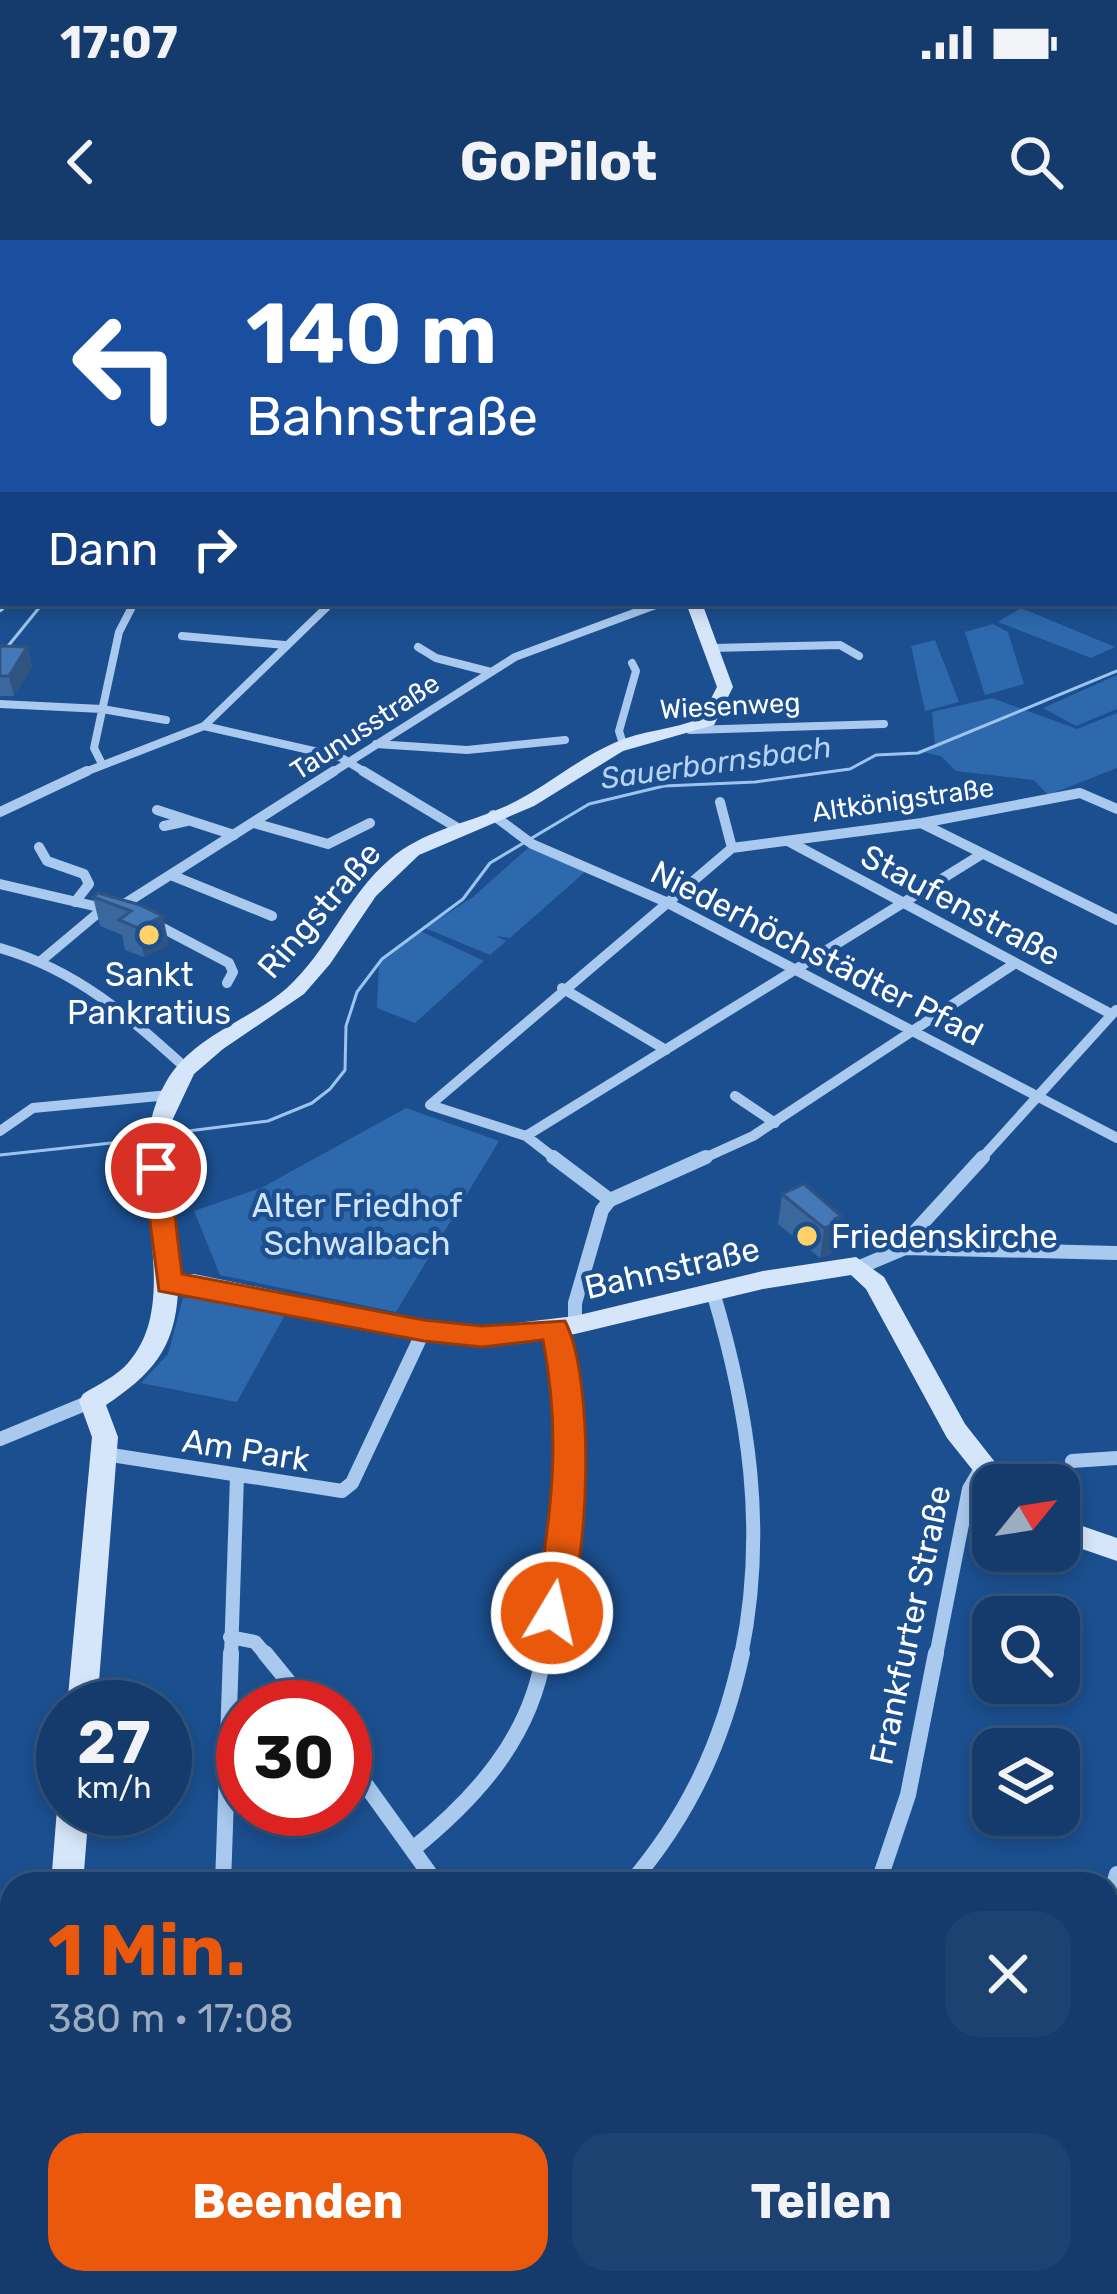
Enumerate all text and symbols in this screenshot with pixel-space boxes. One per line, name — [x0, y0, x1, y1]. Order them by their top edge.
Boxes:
text: 17:07 — [60, 16, 178, 69]
icon: back — [48, 129, 114, 195]
icon: search — [1003, 129, 1069, 195]
text: GoPilot — [460, 130, 657, 194]
text: 140 m — [246, 284, 497, 384]
icon: left — [48, 288, 204, 444]
text: Bahnstraße — [246, 385, 538, 449]
icon: right — [182, 516, 248, 582]
text: Dann — [48, 523, 158, 576]
street label: Taunusstraße — [285, 667, 445, 787]
street label: Wiesenweg — [659, 686, 801, 726]
water label: Sauerbornsbach — [598, 729, 834, 797]
street label: Altkönigstraße — [810, 771, 996, 829]
street label: Ringstraße — [249, 834, 389, 986]
street label: Staufenstraße — [855, 836, 1067, 974]
street label: Niederhöchstädter Pfad — [644, 852, 990, 1054]
marker: Sankt Pankratius — [136, 922, 162, 948]
place label: Sankt Pankratius — [67, 955, 231, 1032]
pin — [105, 1117, 207, 1219]
icon: arrive — [123, 1135, 189, 1201]
park label: Alter Friedhof Schwalbach — [252, 1186, 462, 1263]
place label: Friedenskirche — [831, 1217, 1058, 1256]
marker: Friedenskirche — [794, 1223, 820, 1249]
street label: Bahnstraße — [581, 1229, 763, 1307]
street label: Am Park — [180, 1421, 312, 1479]
north arrow — [972, 1464, 1080, 1572]
map controls — [972, 1464, 1080, 1836]
street label: Frankfurter Straße — [861, 1482, 959, 1768]
position arrow — [489, 1550, 615, 1676]
button: search — [972, 1596, 1080, 1704]
speed limit sign: 30 — [216, 1680, 372, 1836]
text: 27 — [77, 1707, 151, 1778]
button: layers — [972, 1728, 1080, 1836]
text: km/h — [77, 1770, 151, 1806]
text: 1 Min. — [48, 1908, 246, 1993]
button: close — [945, 1911, 1071, 2037]
text: 380 m · 17:08 — [48, 1996, 293, 2042]
button: Beenden — [48, 2133, 548, 2271]
button: Teilen — [572, 2133, 1071, 2271]

